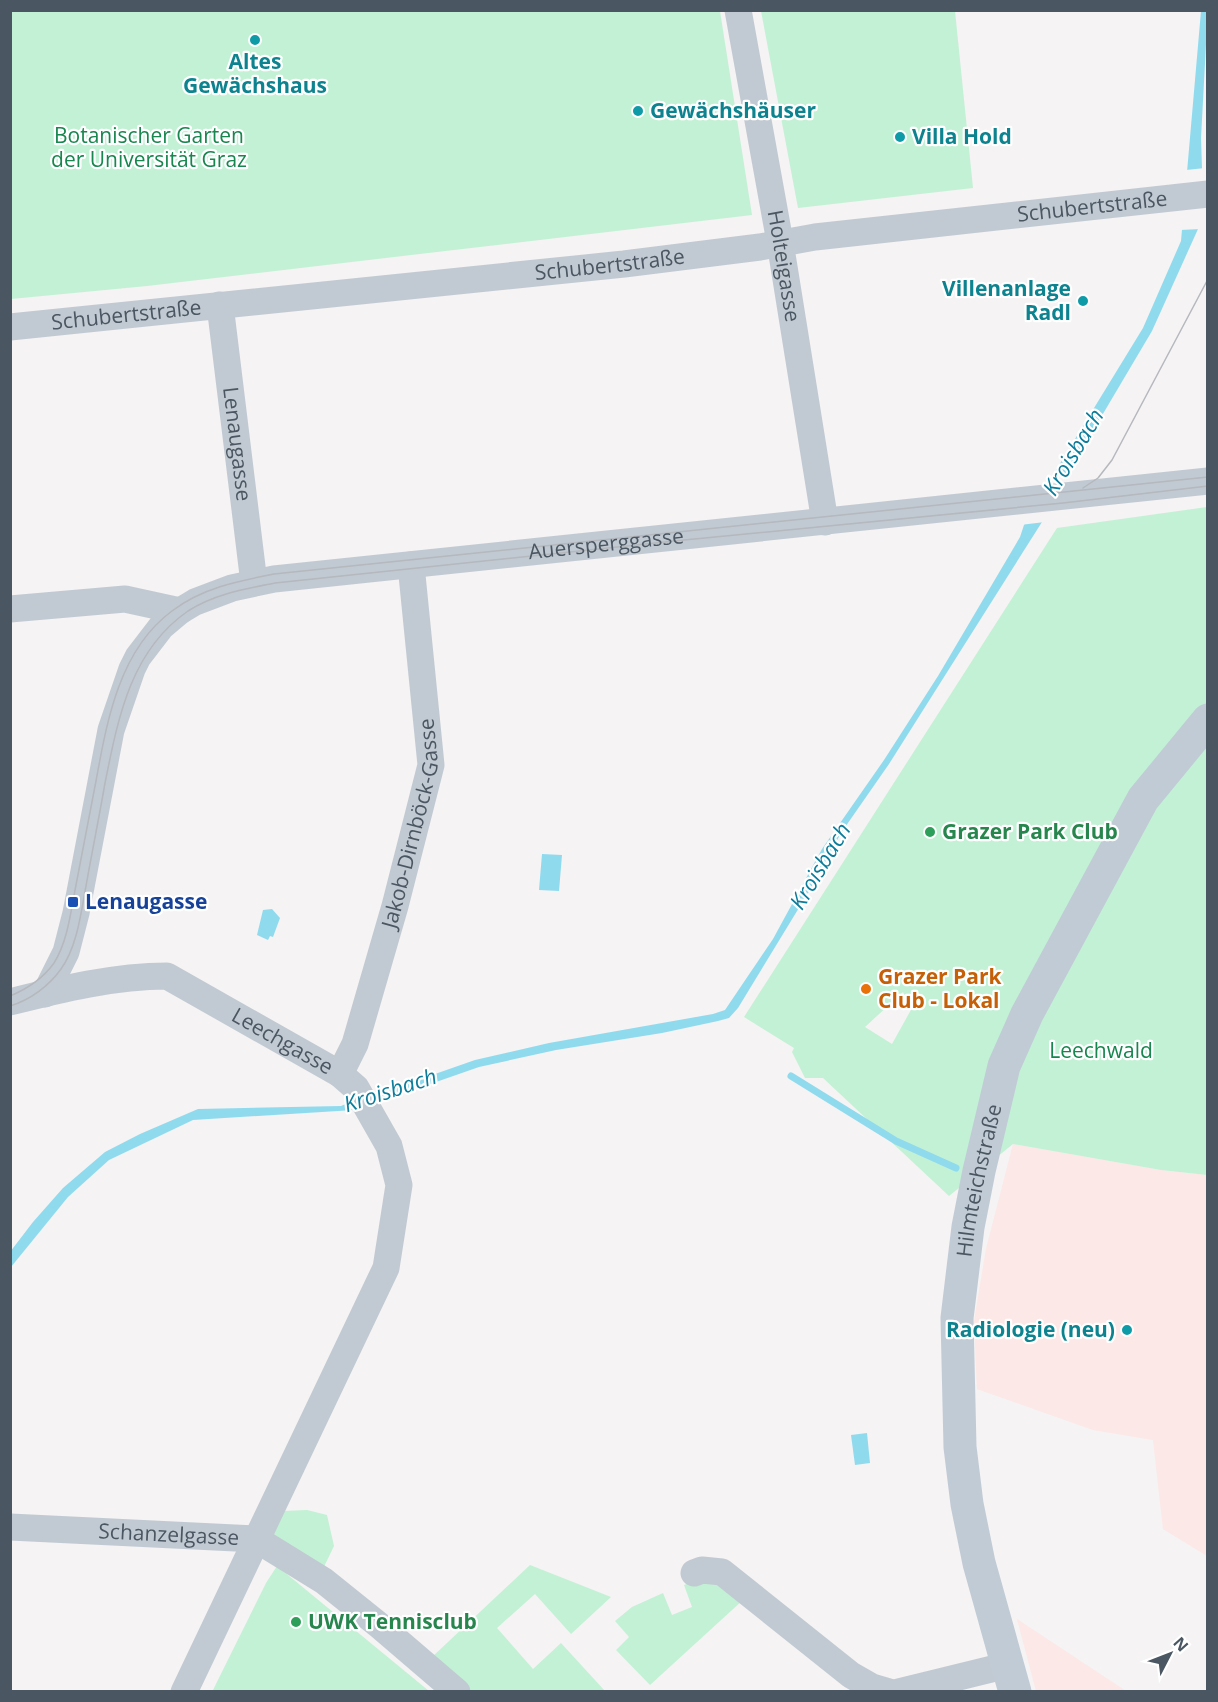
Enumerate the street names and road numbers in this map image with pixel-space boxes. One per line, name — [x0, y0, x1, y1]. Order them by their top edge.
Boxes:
street label: Schubertstraße — [1016, 184, 1169, 228]
street label: Holteigasse — [761, 208, 808, 324]
street label: Schubertstraße — [533, 242, 686, 286]
street label: Schubertstraße — [50, 292, 203, 336]
street label: Lenaugasse — [217, 385, 259, 503]
street label: Auersperggasse — [527, 521, 685, 565]
street label: Jakob-Dirnböck-Gasse — [374, 717, 444, 933]
street label: Leechgasse — [227, 1001, 339, 1080]
street label: Hilmteichstraße — [949, 1101, 1008, 1258]
street label: Schanzelgasse — [98, 1516, 240, 1551]

